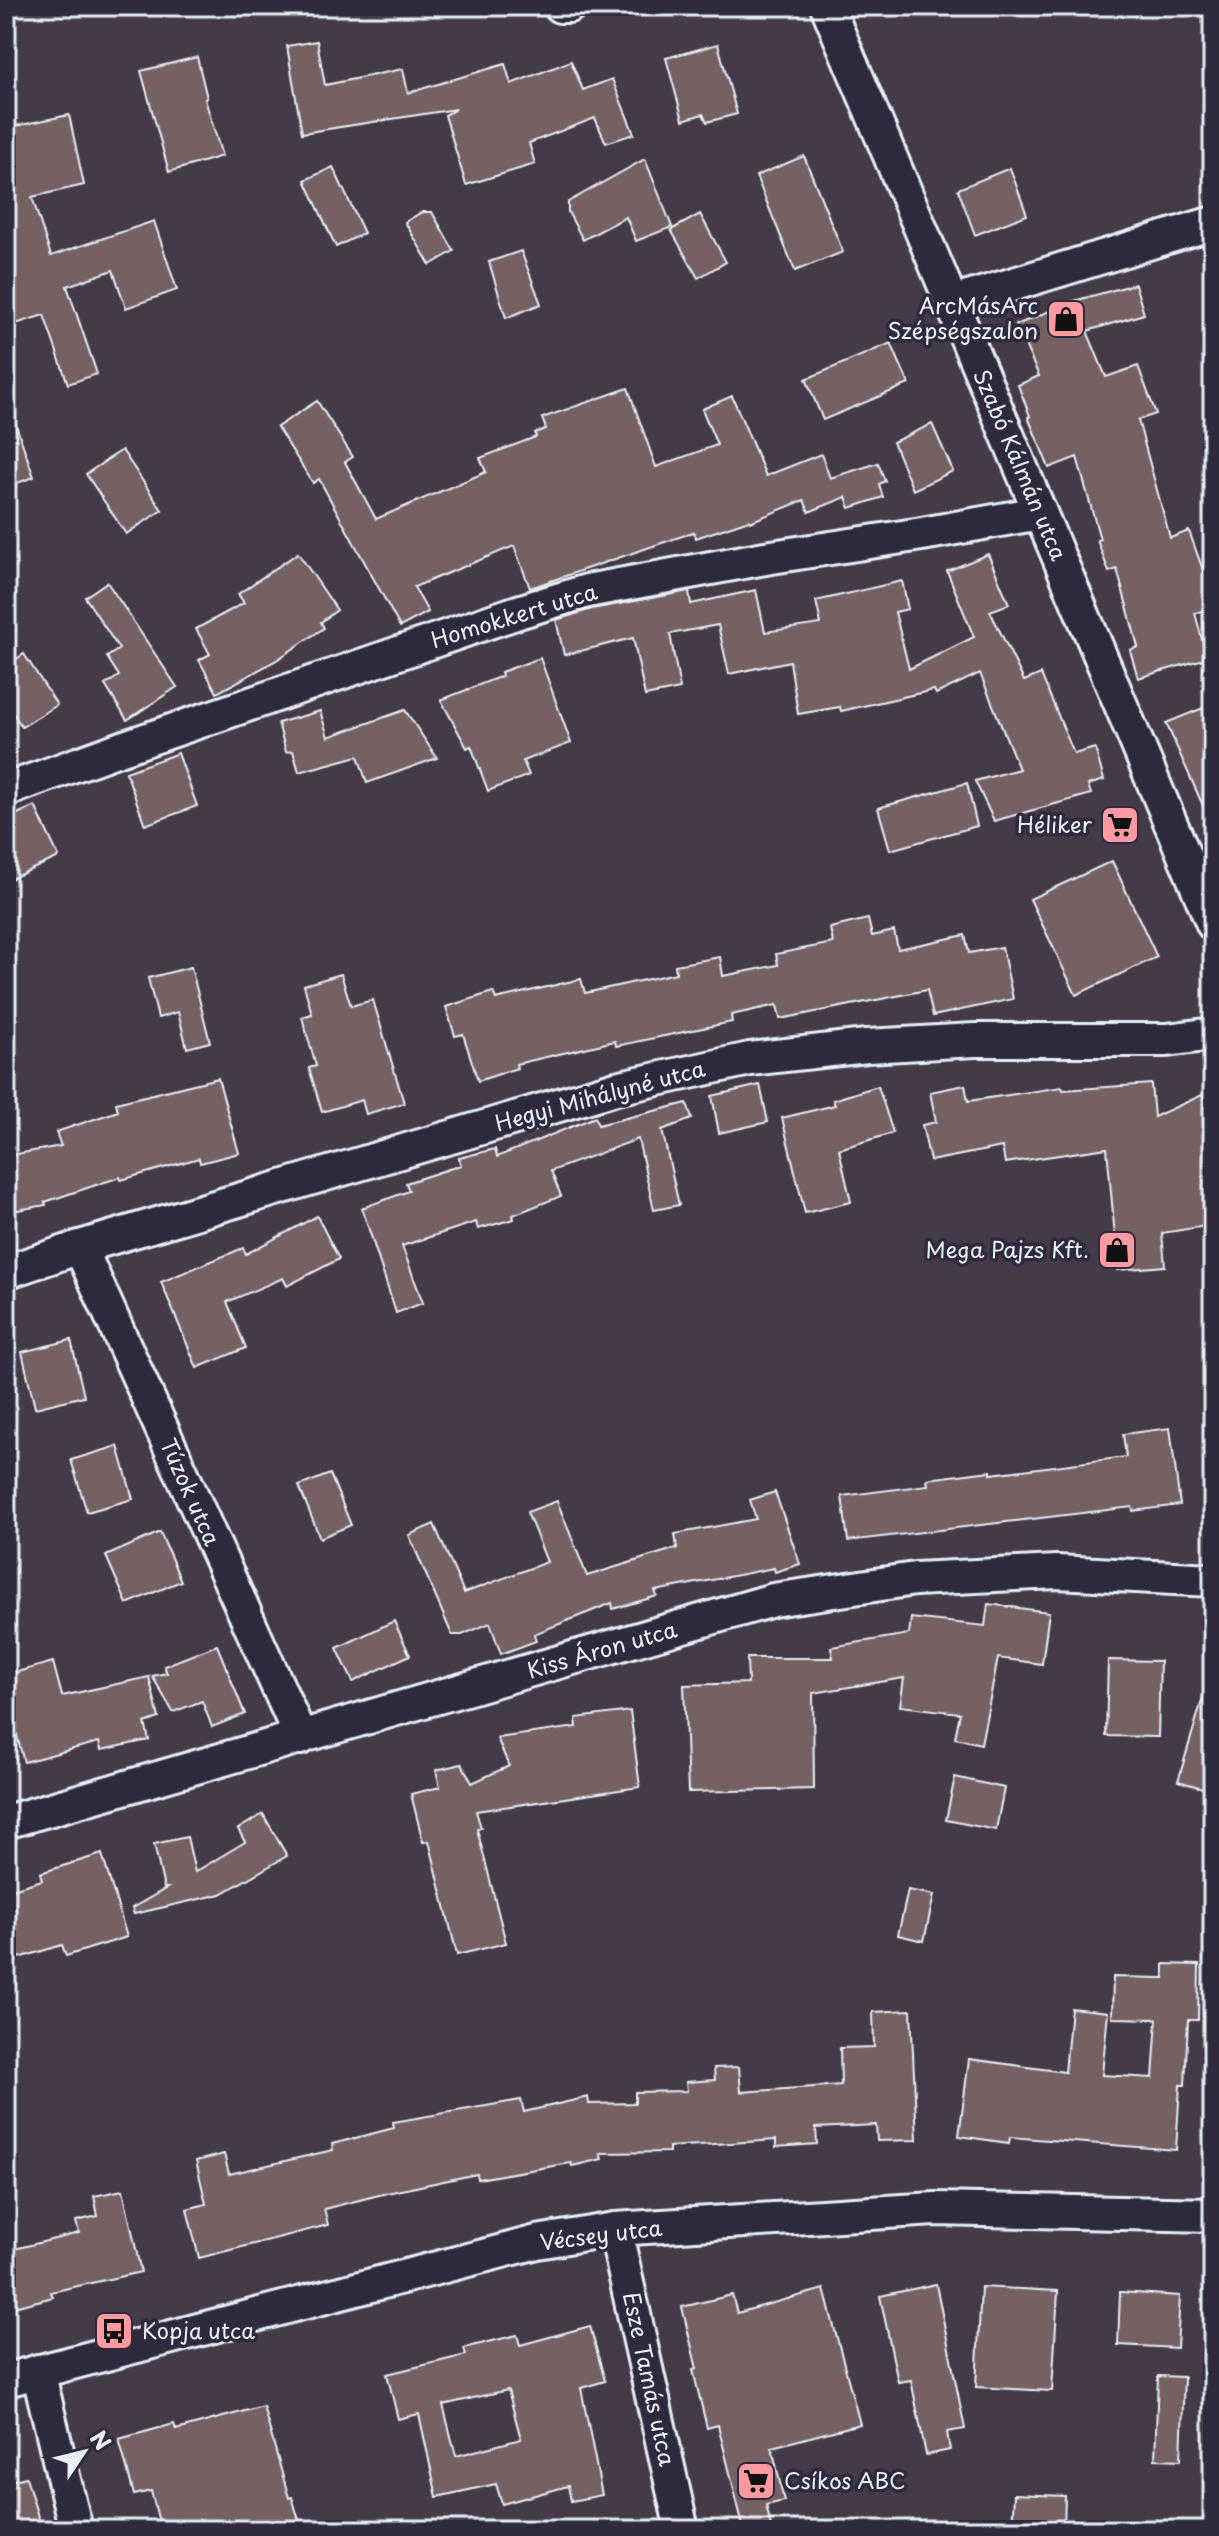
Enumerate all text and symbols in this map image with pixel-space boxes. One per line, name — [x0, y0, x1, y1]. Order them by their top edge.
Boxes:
place label: ArcMásArc Szépségszalon — [888, 288, 1038, 346]
shop icon: ArcMásArc Szépségszalon — [1045, 298, 1087, 340]
street label: Szabó Kálmán utca — [966, 364, 1077, 565]
street label: Homokkert utca — [426, 574, 601, 656]
supermarket icon: Héliker — [1099, 804, 1141, 846]
place label: Héliker — [1017, 807, 1093, 840]
street label: Hegyi Mihályné utca — [491, 1051, 709, 1138]
shop icon: Mega Pajzs Kft. — [1096, 1229, 1138, 1271]
place label: Mega Pajzs Kft. — [926, 1232, 1089, 1265]
street label: Túzok utca — [153, 1432, 230, 1551]
street label: Kiss Áron utca — [523, 1611, 681, 1686]
street label: Vécsey utca — [538, 2210, 664, 2257]
street label: Esze Tamás utca — [616, 2289, 685, 2470]
bus stop icon: Kopja utca — [93, 2310, 135, 2352]
place label: Kopja utca — [142, 2313, 255, 2346]
north arrow — [44, 2412, 124, 2492]
text: N — [83, 2423, 120, 2456]
supermarket icon: Csíkos ABC — [735, 2460, 777, 2502]
place label: Csíkos ABC — [784, 2463, 906, 2496]

